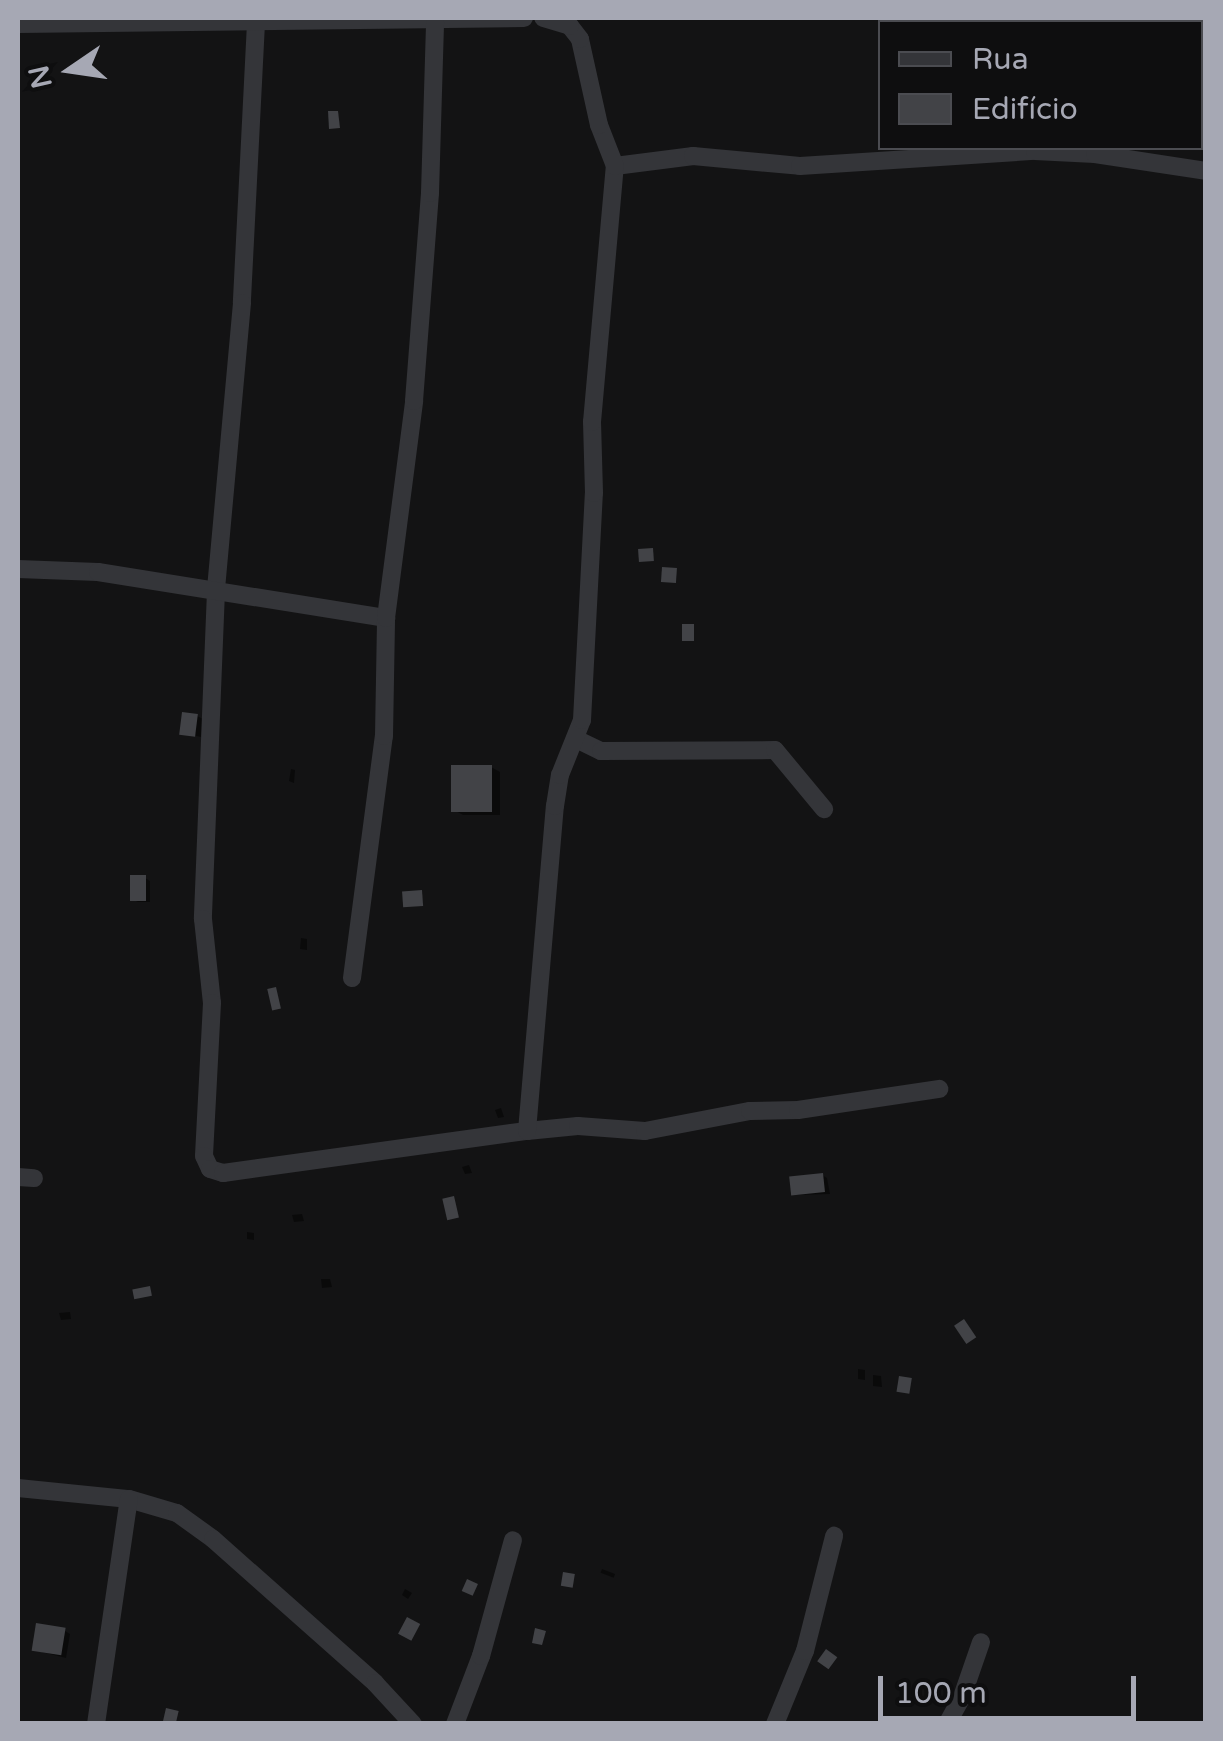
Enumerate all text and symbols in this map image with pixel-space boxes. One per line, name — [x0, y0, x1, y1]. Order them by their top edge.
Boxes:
north arrow — [20, 20, 120, 120]
legend — [878, 20, 1203, 150]
text: Rua — [972, 41, 1029, 78]
text: N — [22, 62, 60, 92]
text: Edifício — [972, 91, 1078, 128]
scale bar — [883, 1656, 1140, 1718]
text: 100 m — [895, 1675, 987, 1712]

